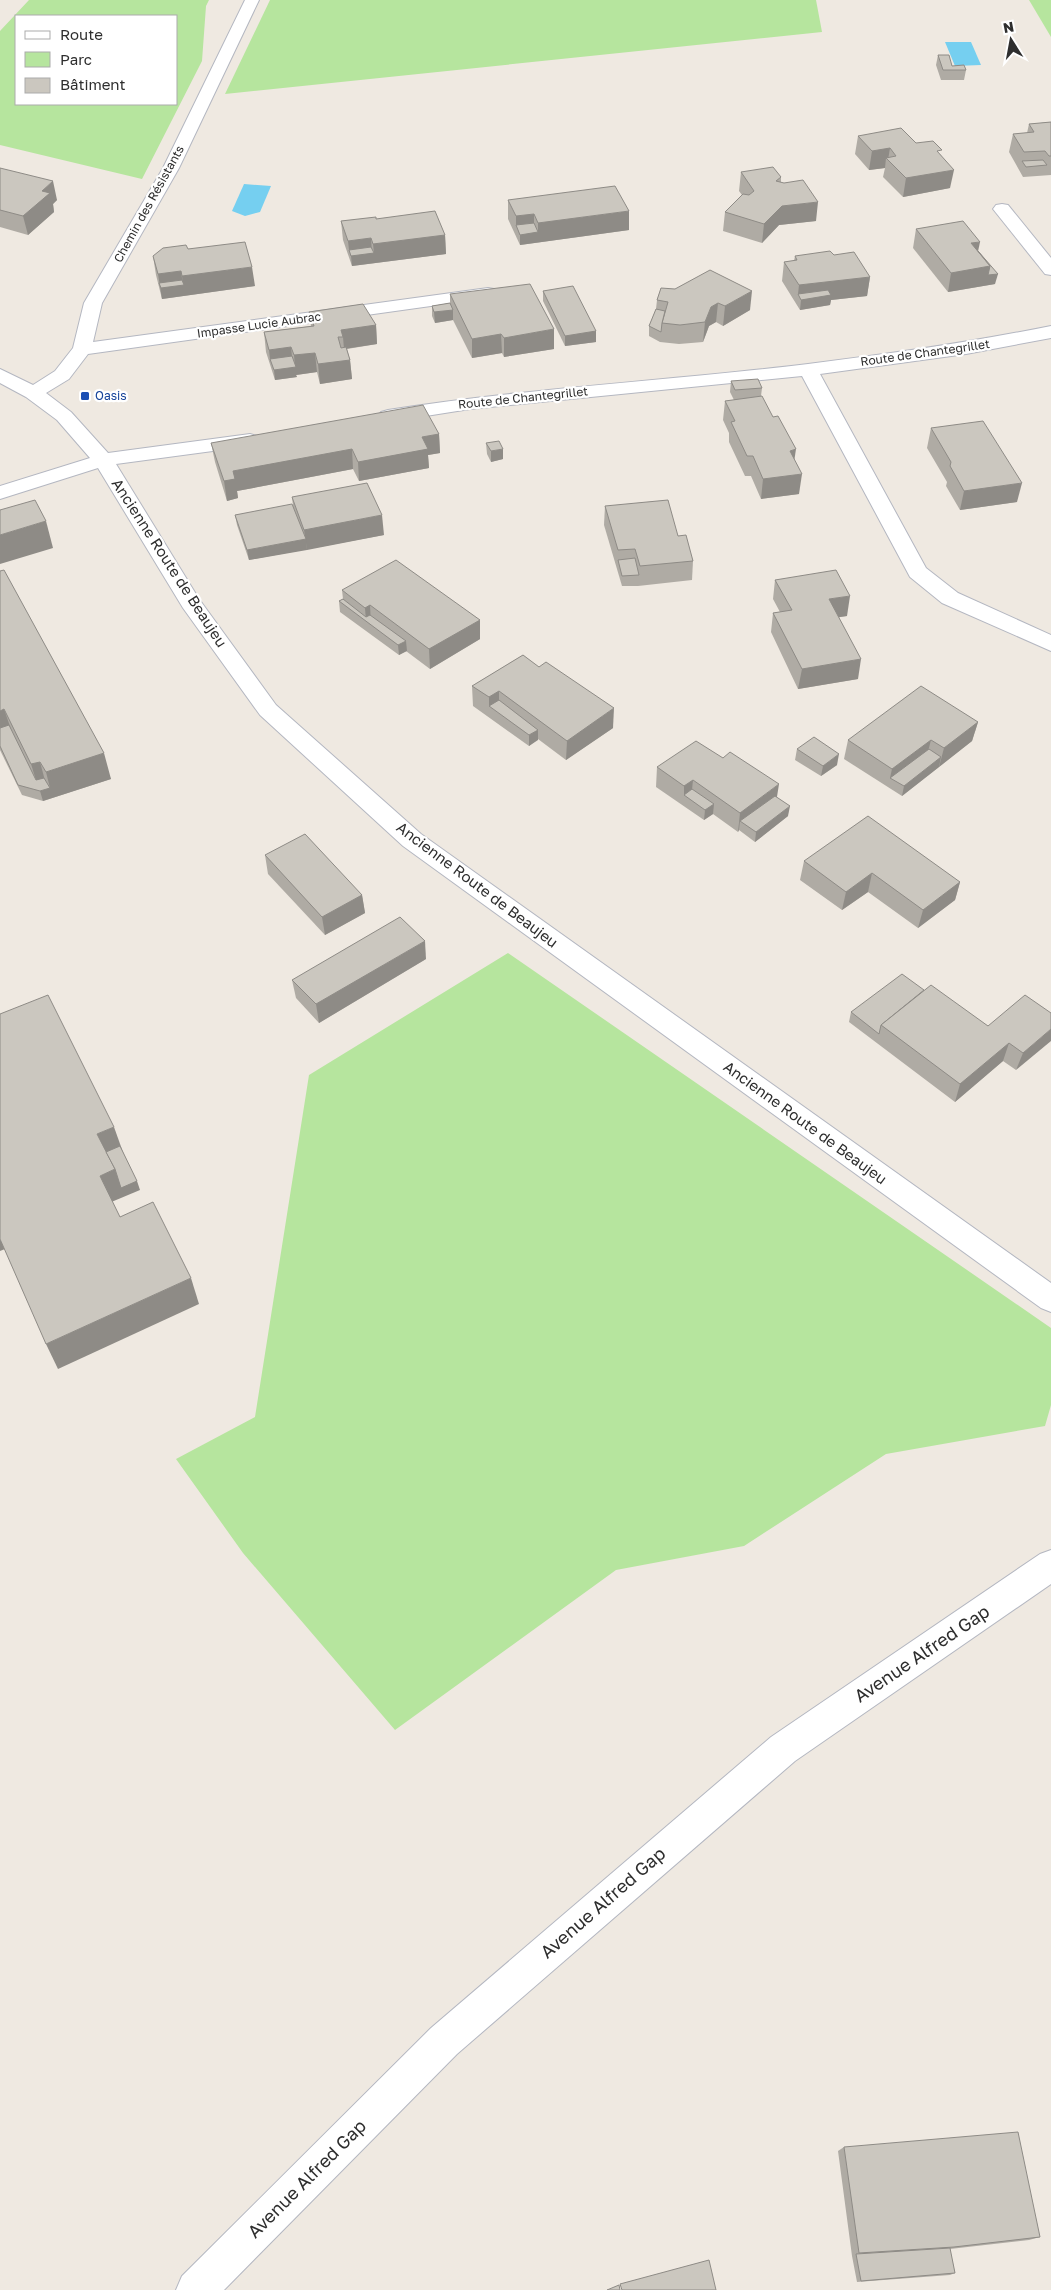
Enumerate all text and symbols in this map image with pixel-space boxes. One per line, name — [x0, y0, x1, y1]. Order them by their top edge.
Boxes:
legend — [15, 15, 178, 105]
north arrow — [986, 15, 1036, 65]
text: N — [1002, 17, 1015, 36]
text: Route — [60, 25, 103, 43]
text: Parc — [60, 50, 92, 68]
text: Bâtiment — [60, 75, 125, 93]
street label: Chemin des Résistants — [110, 143, 187, 265]
street label: Impasse Lucie Aubrac — [196, 308, 322, 341]
street label: Route de Chantegrillet — [859, 336, 991, 369]
street label: Route de Chantegrillet — [457, 383, 589, 412]
place label: Oasis — [95, 388, 127, 403]
marker: Oasis — [79, 390, 91, 402]
street label: Ancienne Route de Beaujeu — [109, 475, 231, 650]
street label: Ancienne Route de Beaujeu — [393, 818, 562, 951]
street label: Ancienne Route de Beaujeu — [720, 1057, 891, 1187]
street label: Avenue Alfred Gap — [850, 1600, 993, 1707]
street label: Avenue Alfred Gap — [535, 1842, 669, 1963]
street label: Avenue Alfred Gap — [242, 2114, 370, 2242]

